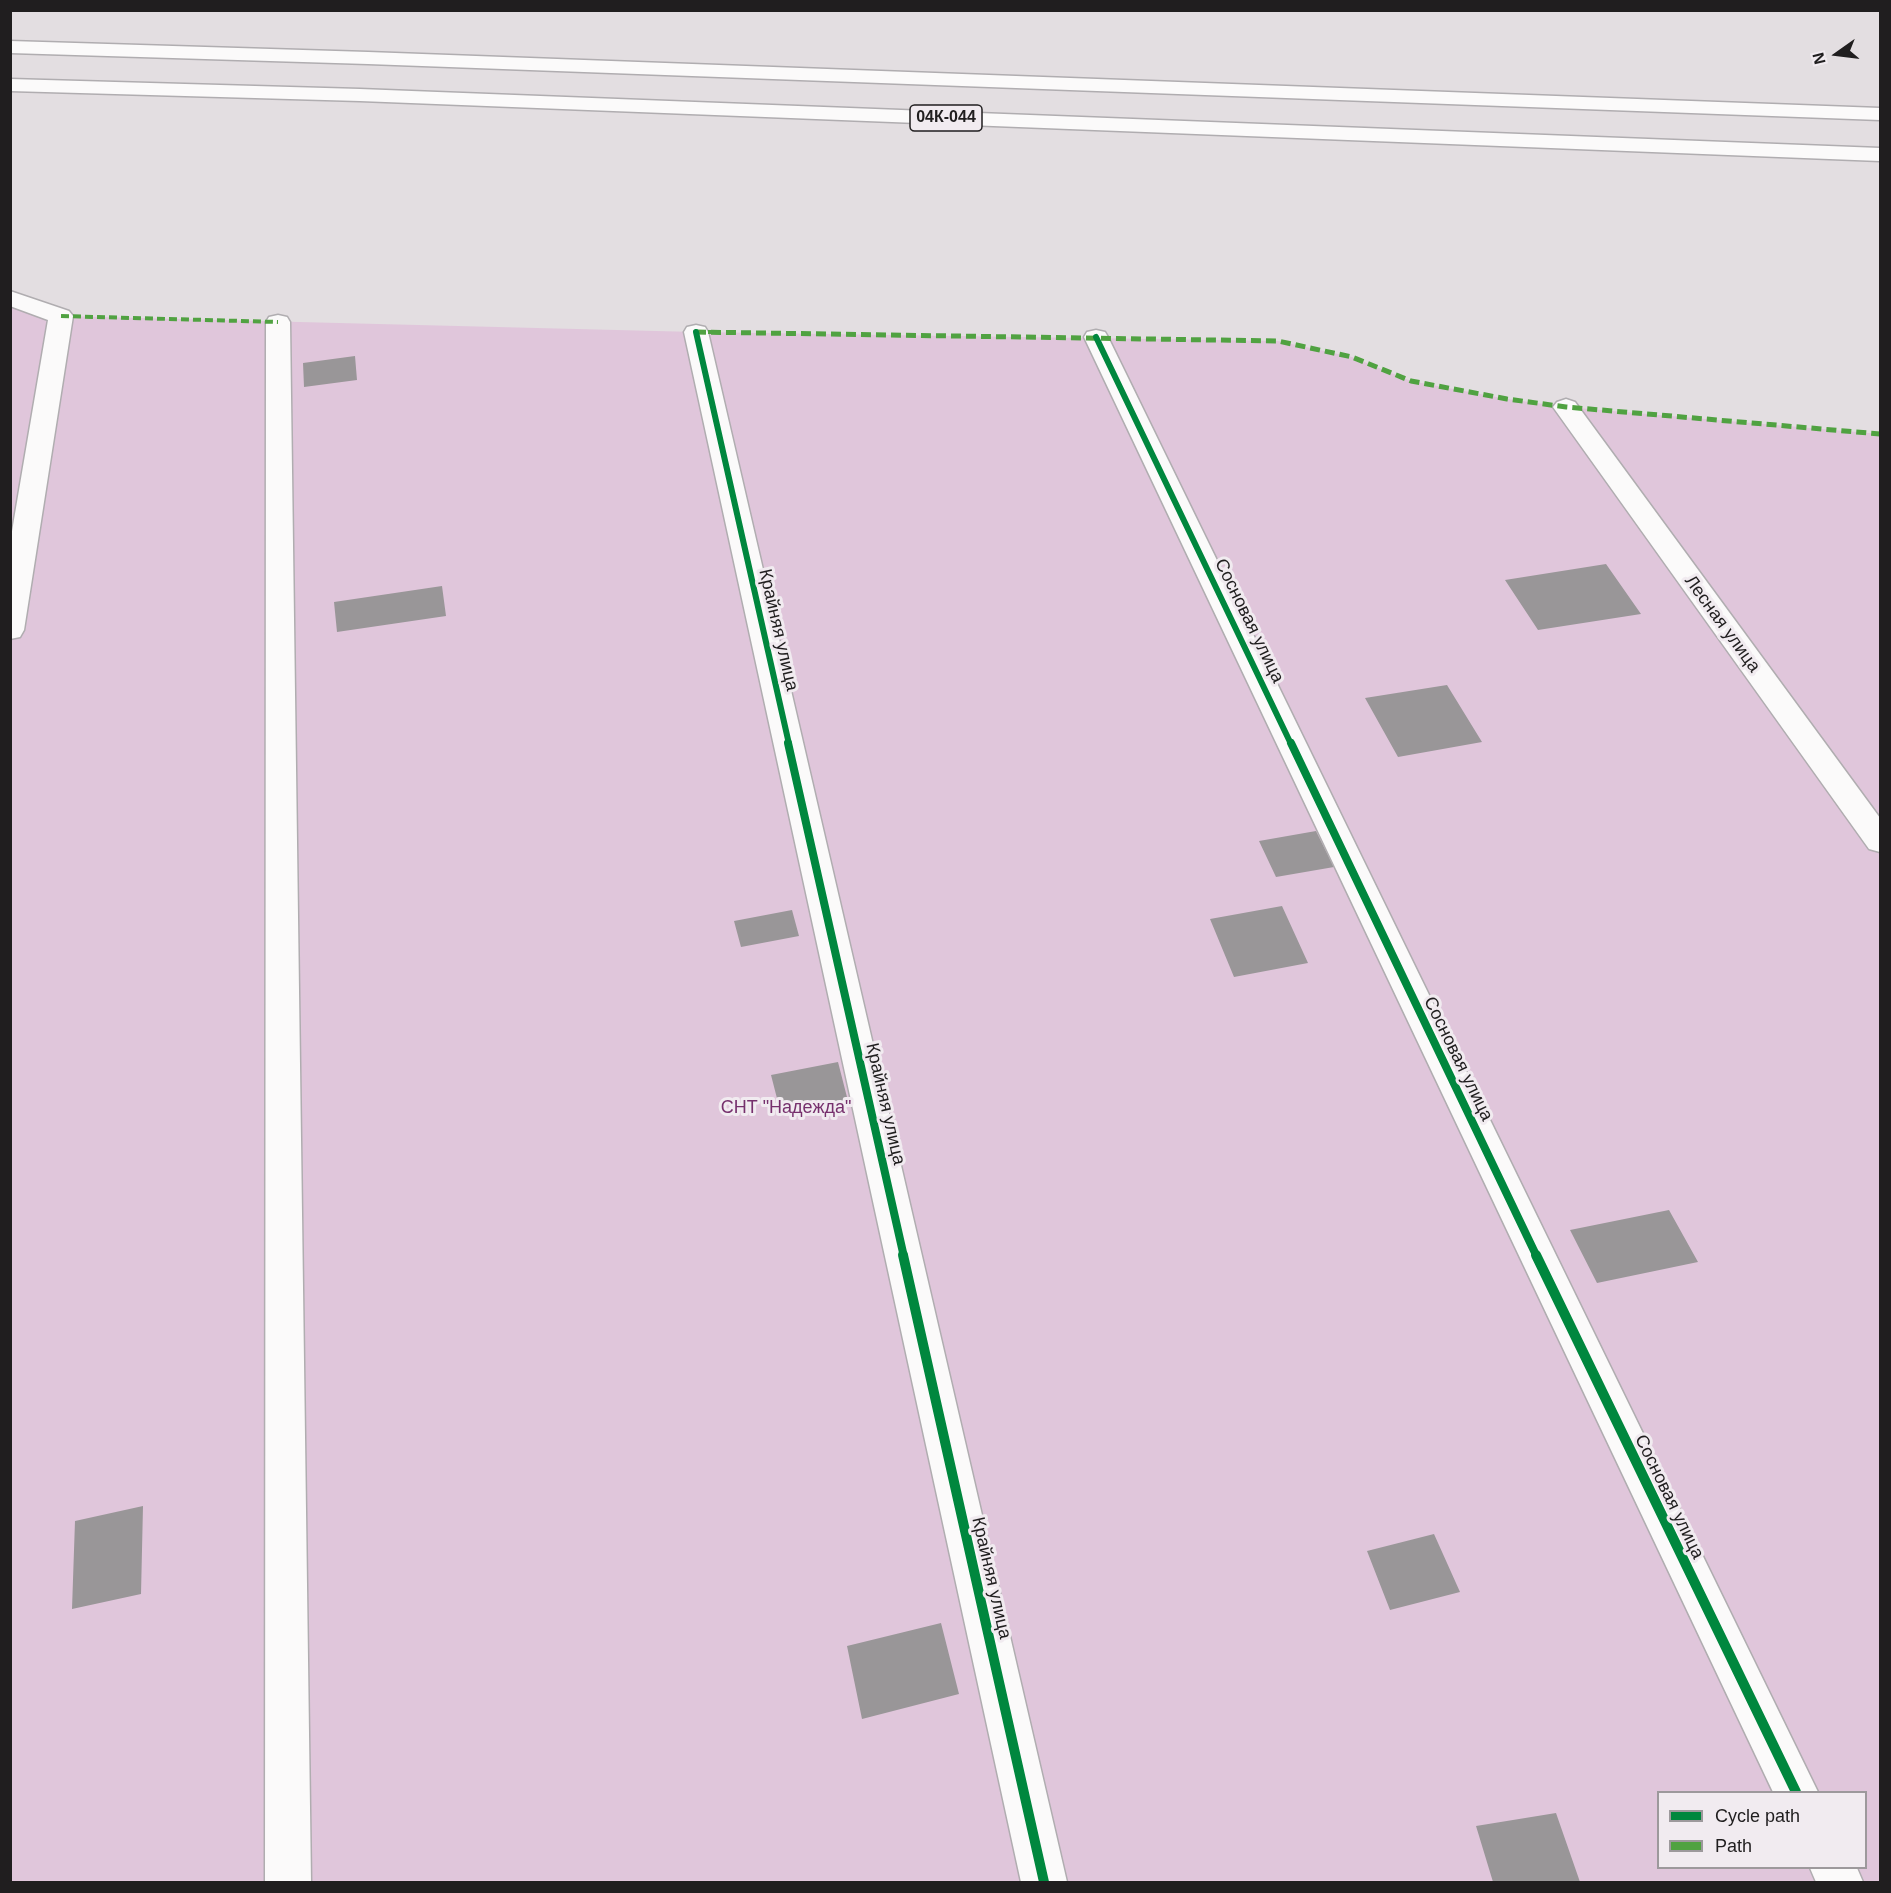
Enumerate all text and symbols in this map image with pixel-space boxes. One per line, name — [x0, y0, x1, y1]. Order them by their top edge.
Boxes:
north arrow — [1807, 24, 1867, 84]
text: N — [1809, 51, 1829, 66]
road number: 04К-044 — [910, 105, 982, 131]
street label: Сосновая улица — [1210, 555, 1288, 687]
street label: Крайняя улица — [753, 567, 803, 693]
street label: Лесная улица — [1679, 571, 1765, 677]
street label: Сосновая улица — [1419, 993, 1497, 1125]
street label: Крайняя улица — [860, 1041, 910, 1167]
park label: СНТ "Надежда" — [721, 1097, 851, 1119]
street label: Сосновая улица — [1630, 1431, 1708, 1563]
street label: Крайняя улица — [966, 1515, 1016, 1641]
legend — [1657, 1791, 1867, 1869]
text: Cycle path — [1715, 1806, 1800, 1826]
text: Path — [1715, 1836, 1752, 1856]

